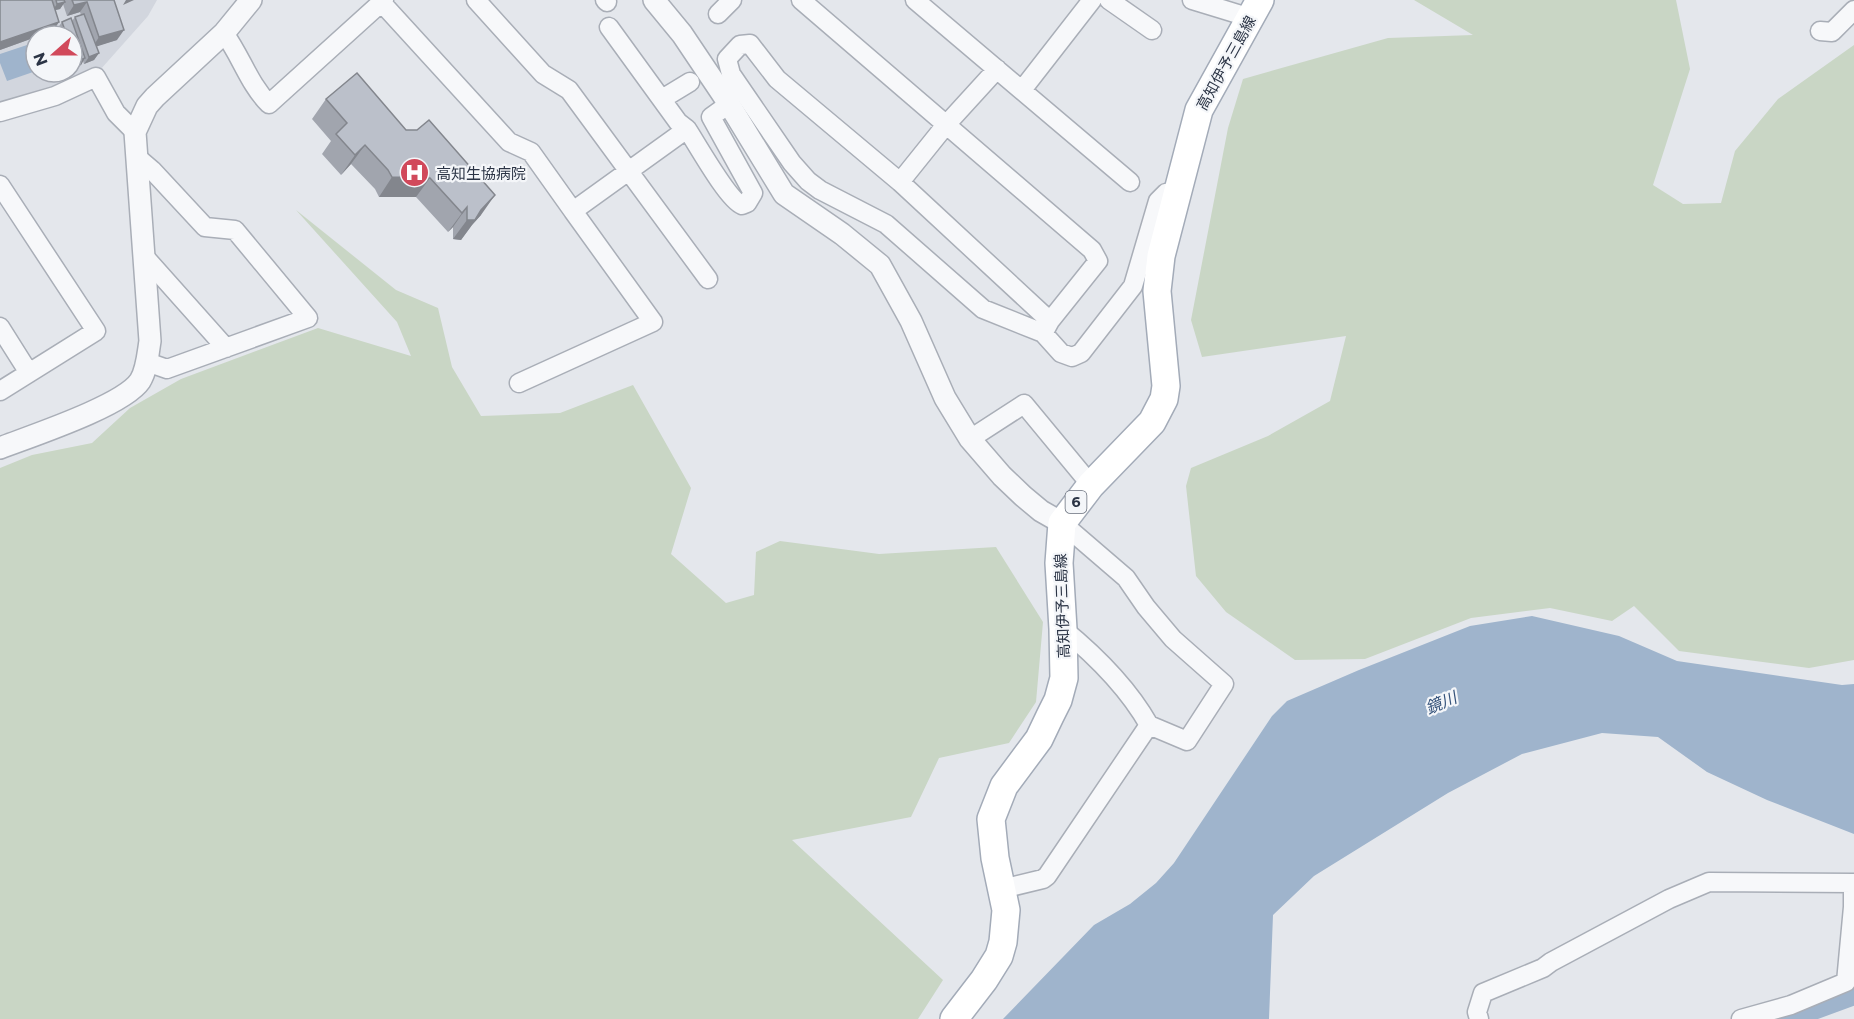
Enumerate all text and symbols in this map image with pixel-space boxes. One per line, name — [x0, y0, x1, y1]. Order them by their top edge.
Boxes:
street label: 高知伊予三島線 — [1192, 12, 1260, 114]
north arrow — [24, 24, 84, 84]
text: N — [29, 50, 52, 69]
hospital icon: 高知生協病院 — [399, 157, 431, 189]
place label: 高知生協病院 — [436, 164, 526, 183]
road number: 6 — [1066, 491, 1086, 513]
street label: 高知伊予三島線 — [1051, 553, 1073, 659]
water label: 鏡川 — [1423, 687, 1461, 718]

